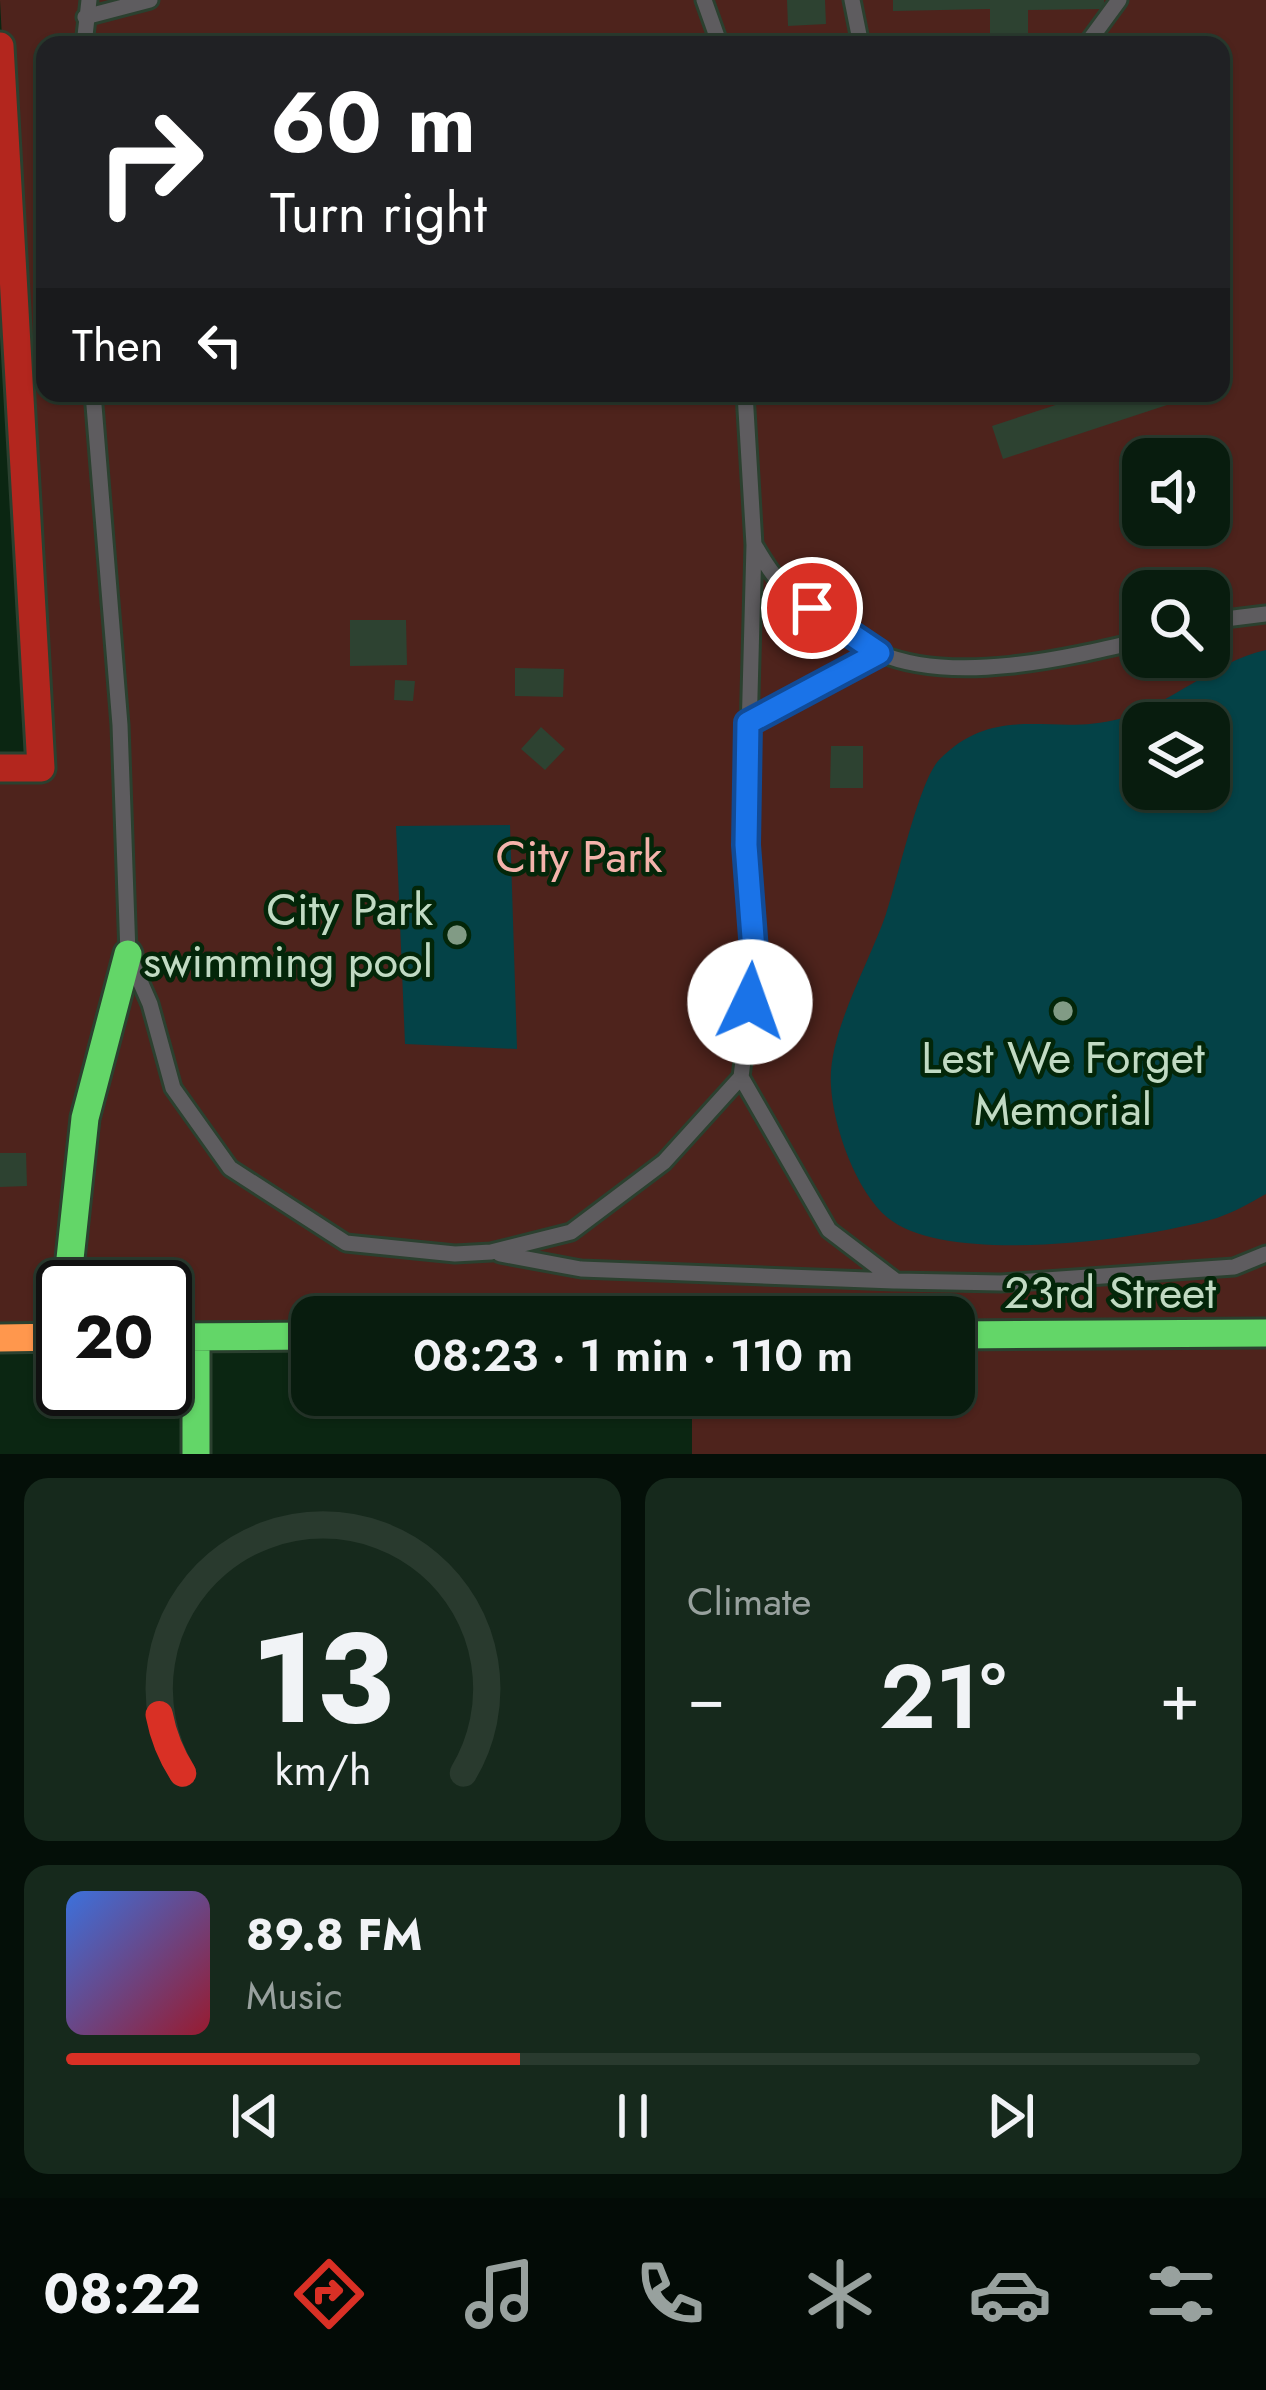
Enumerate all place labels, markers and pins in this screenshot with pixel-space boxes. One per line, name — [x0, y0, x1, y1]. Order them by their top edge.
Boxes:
pin — [761, 557, 863, 659]
place label: City Park swimming pool — [143, 877, 433, 994]
marker: City Park swimming pool — [444, 922, 470, 948]
marker: Lest We Forget Memorial — [1050, 998, 1076, 1024]
place label: Lest We Forget Memorial — [921, 1025, 1205, 1142]

